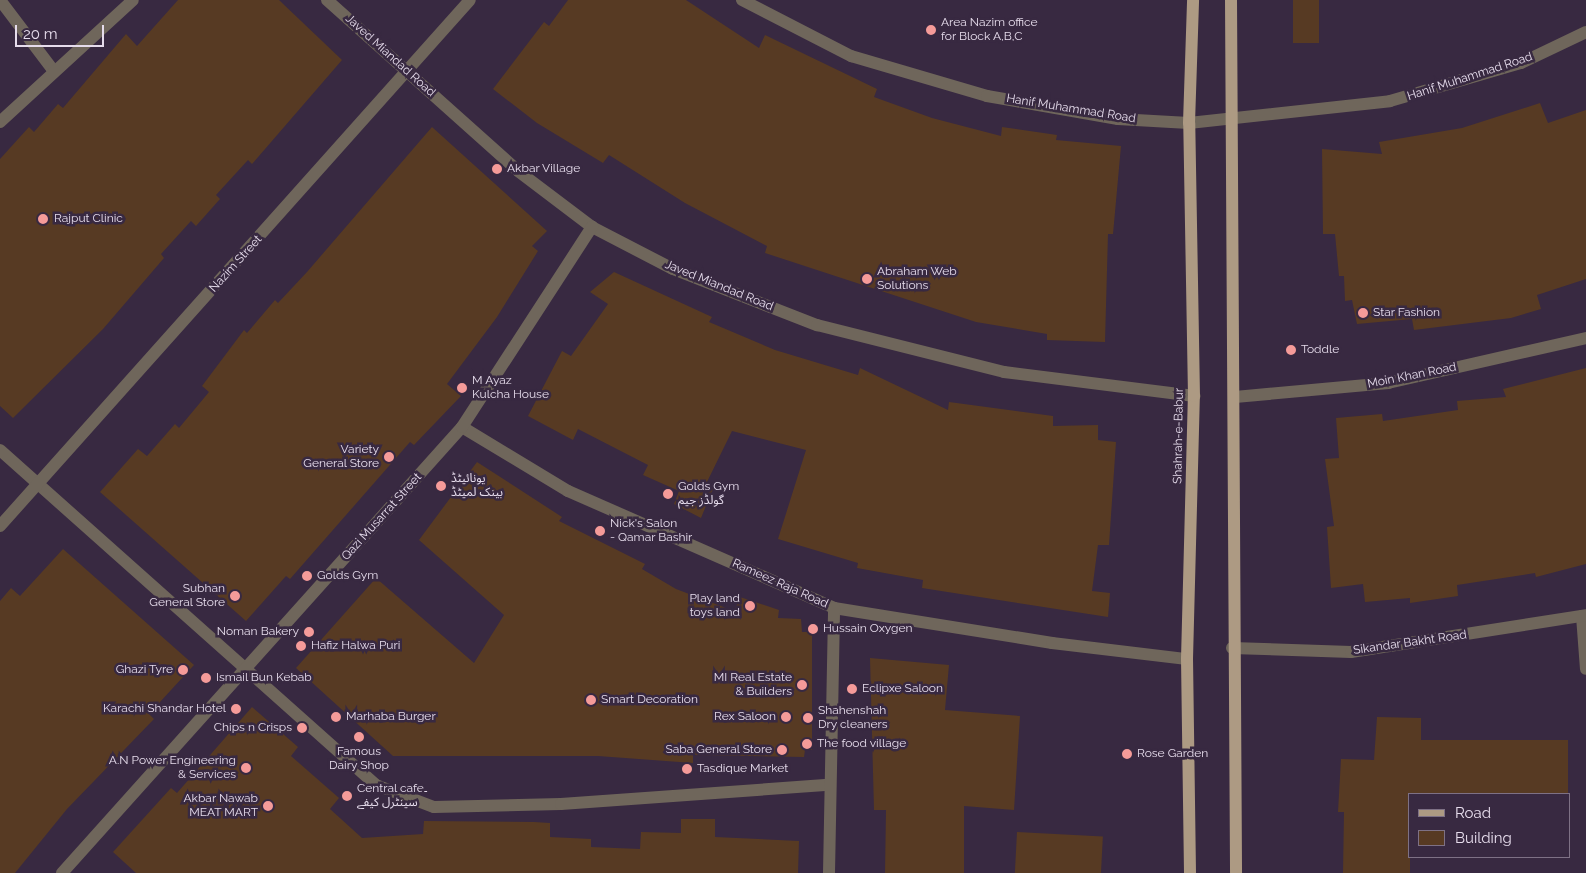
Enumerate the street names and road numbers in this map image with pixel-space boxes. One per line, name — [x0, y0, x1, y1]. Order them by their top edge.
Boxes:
street label: Javed Miandad Road — [342, 12, 438, 100]
street label: Hanif Muhammad Road — [1405, 50, 1535, 104]
street label: Hanif Muhammad Road — [1005, 92, 1137, 126]
street label: Nazim Street — [207, 233, 265, 295]
street label: Javed Miandad Road — [663, 258, 775, 314]
street label: Moin Khan Road — [1366, 360, 1458, 392]
street label: Shahrah-e-Babur — [1171, 388, 1187, 484]
street label: Qazi Musarrat Street — [339, 470, 425, 564]
street label: Rameez Raja Road — [730, 556, 830, 612]
street label: Sikandar Bakht Road — [1352, 628, 1468, 658]

